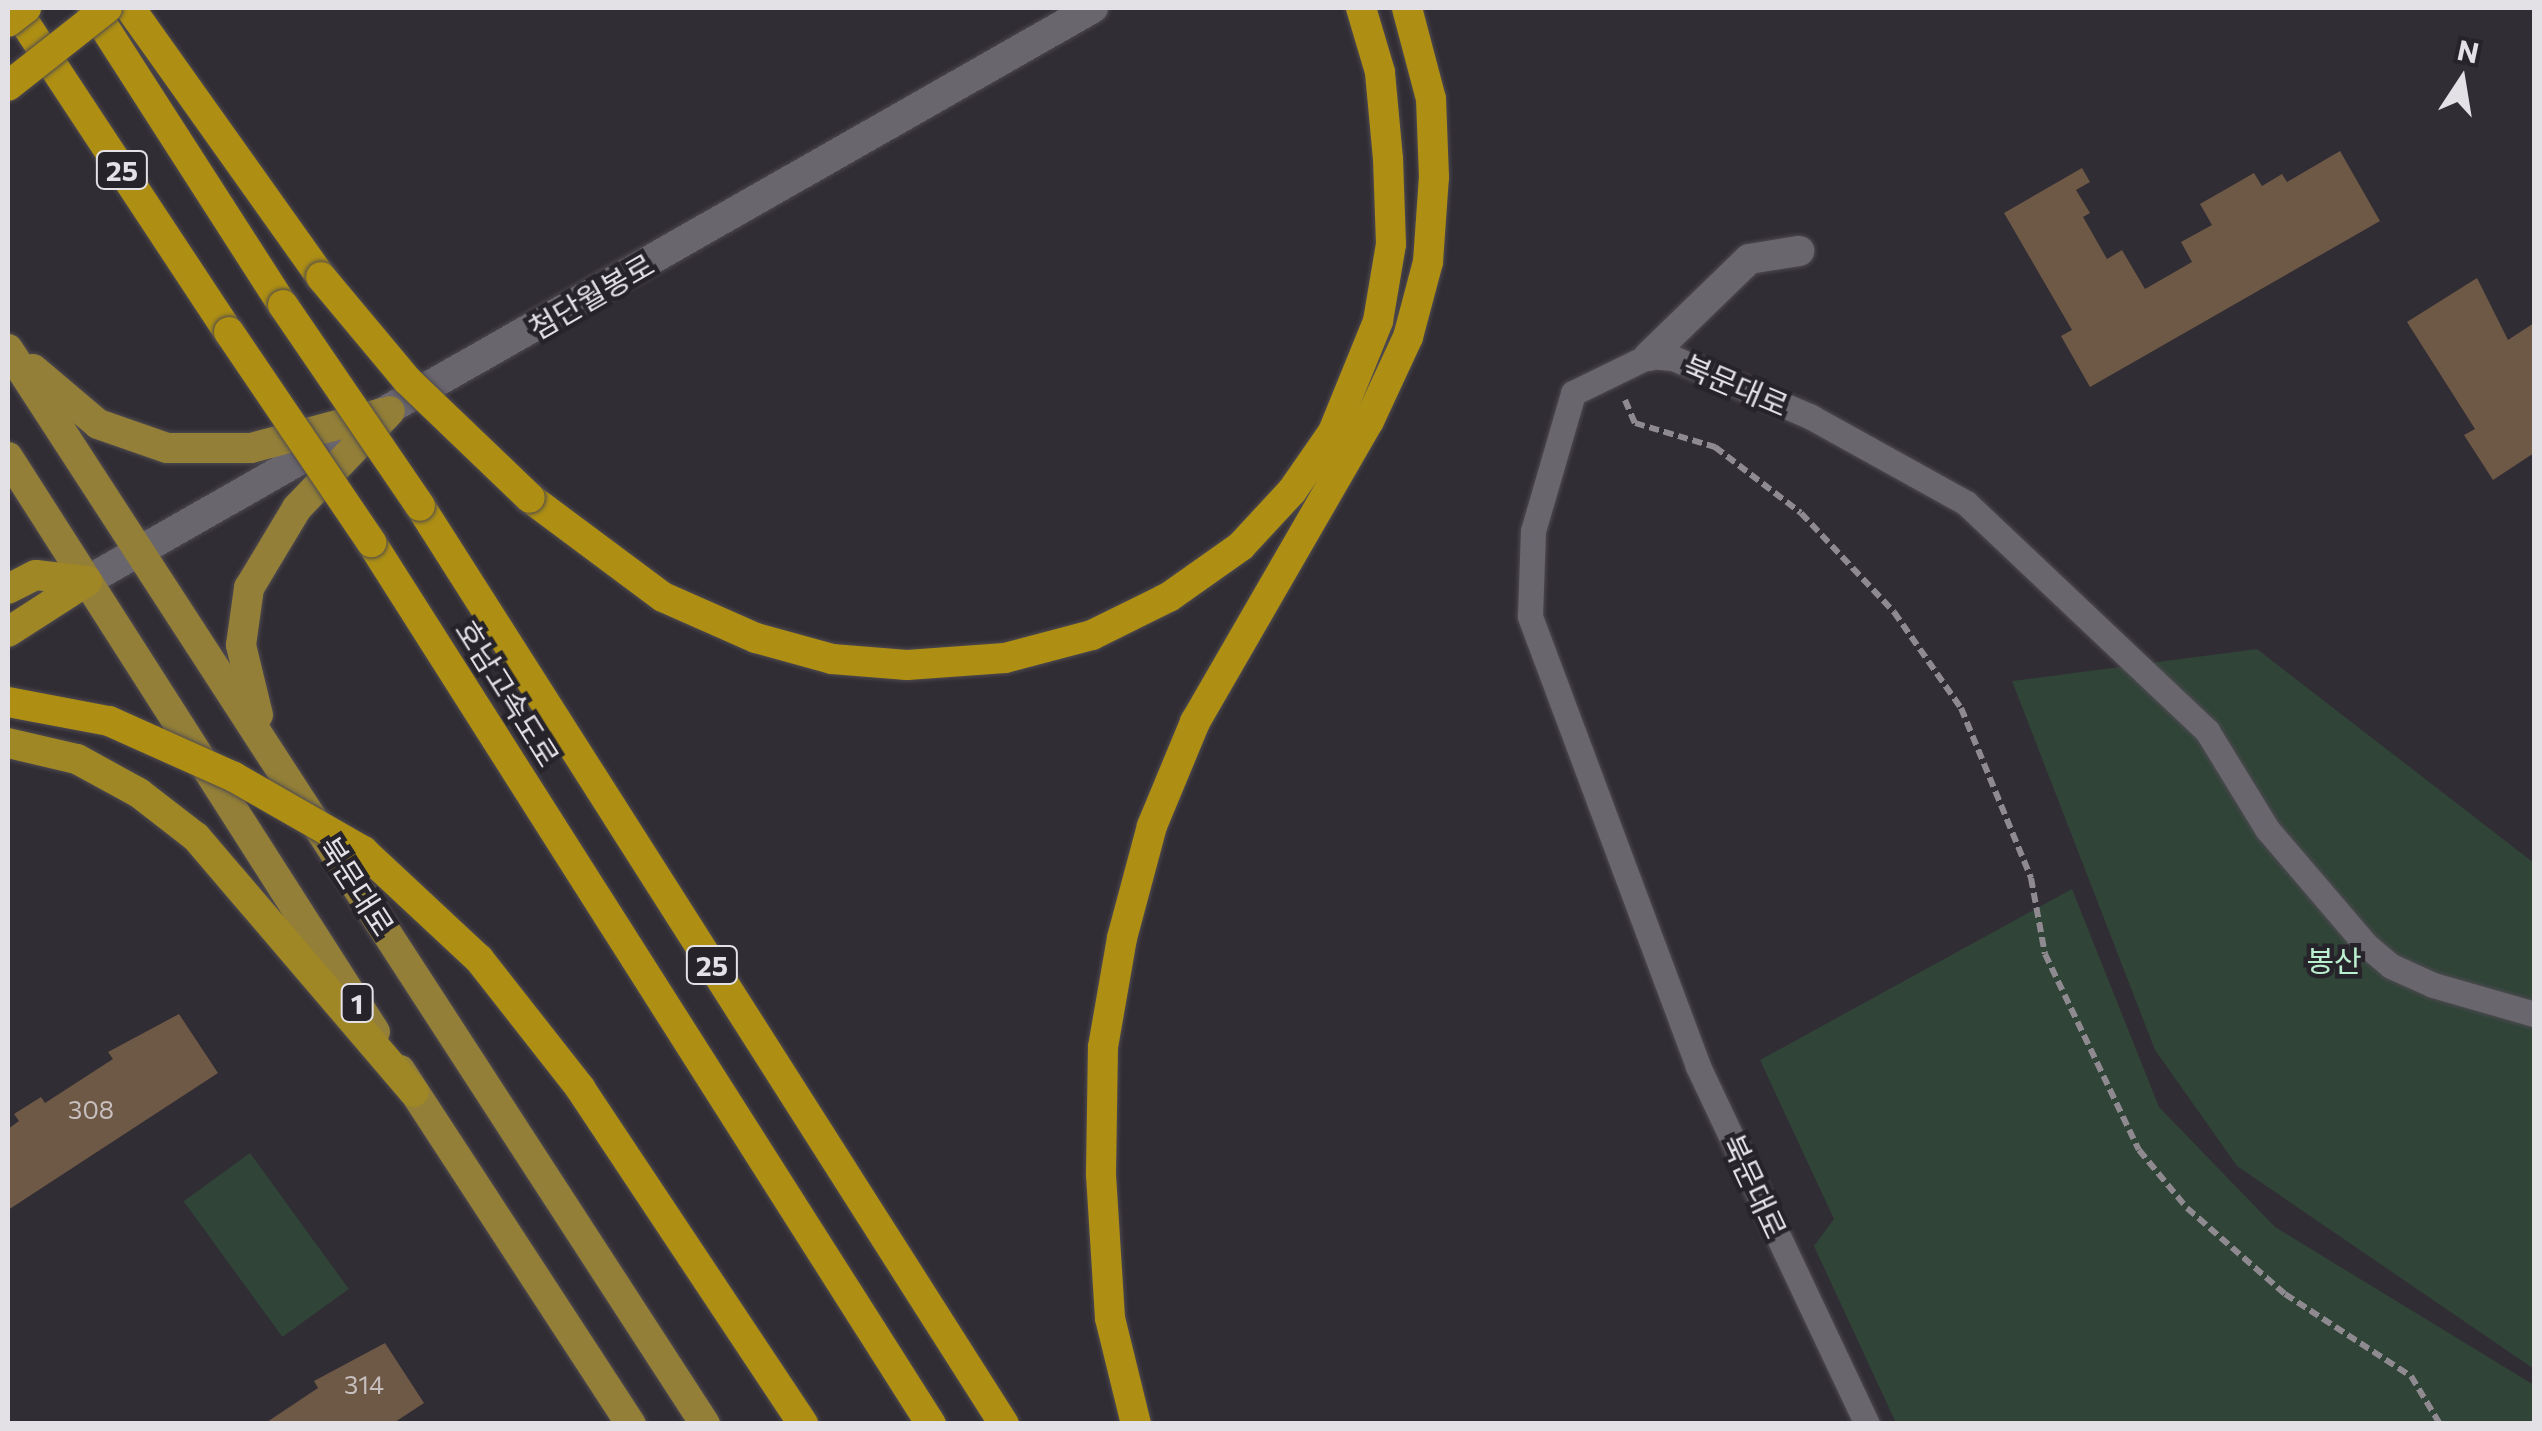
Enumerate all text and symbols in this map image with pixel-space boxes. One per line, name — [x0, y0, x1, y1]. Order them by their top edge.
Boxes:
north arrow — [2412, 30, 2512, 130]
text: N — [2454, 32, 2482, 69]
road number: 25 — [94, 147, 150, 193]
street label: 첨단월봉로 — [522, 246, 660, 346]
street label: 북문대로 — [1678, 347, 1794, 423]
street label: 호남고속도로 — [449, 613, 567, 773]
street label: 북문대로 — [312, 830, 402, 942]
road number: 25 — [684, 942, 740, 988]
park label: 봉산 — [2306, 942, 2362, 978]
road number: 1 — [340, 980, 374, 1026]
house number: 308 — [68, 1094, 114, 1124]
street label: 북문대로 — [1715, 1128, 1795, 1244]
house number: 314 — [344, 1369, 384, 1399]

